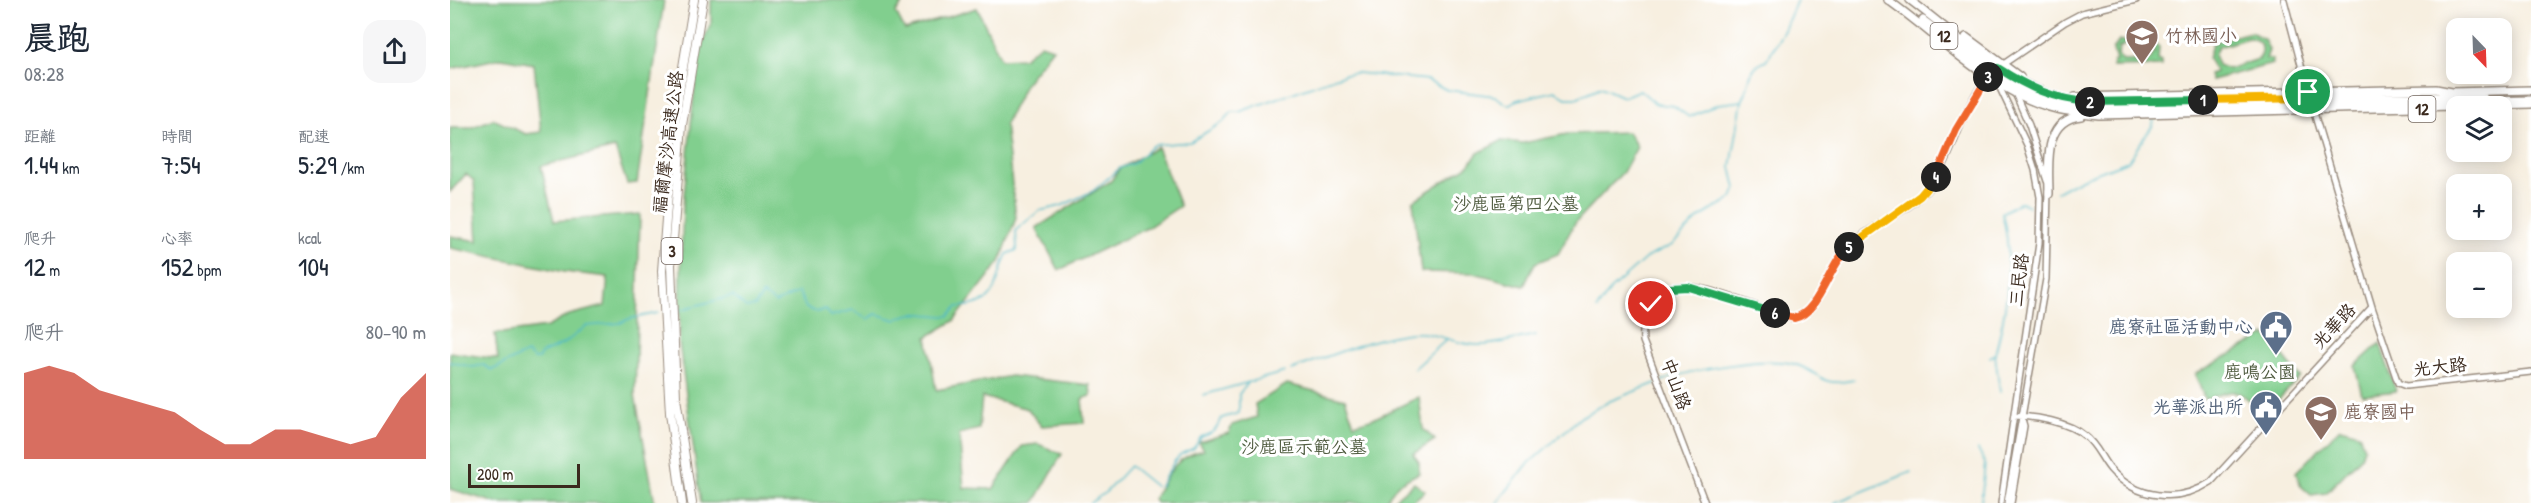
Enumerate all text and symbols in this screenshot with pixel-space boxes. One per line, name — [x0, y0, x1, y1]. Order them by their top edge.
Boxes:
text: 晨跑 — [24, 15, 90, 59]
school or university icon: 竹林國小 — [2124, 18, 2160, 65]
north arrow — [2446, 18, 2512, 84]
map controls — [2446, 18, 2512, 318]
button: share — [363, 20, 426, 83]
road number: 12 — [1930, 23, 1958, 49]
place label: 竹林國小 — [2165, 23, 2237, 48]
text: 08:28 — [24, 60, 64, 87]
pin: 3 — [1973, 62, 2003, 92]
text: 3 — [1984, 66, 1992, 88]
pin — [2282, 66, 2333, 117]
street label: 福爾摩沙高速公路 — [646, 69, 689, 215]
icon: arrive — [2291, 75, 2324, 108]
pin: 1 — [2188, 85, 2218, 115]
pin: 2 — [2075, 87, 2105, 117]
text: 1 — [2200, 89, 2206, 111]
text: 2 — [2086, 91, 2094, 113]
road number: 12 — [2408, 96, 2436, 122]
button: layers — [2446, 96, 2512, 162]
text: 距離 — [24, 125, 56, 147]
text: 時間 — [161, 125, 193, 147]
text: 配速 — [298, 125, 330, 147]
text: 1.44 — [24, 147, 59, 182]
text: 7:54 — [161, 147, 201, 182]
text: 5:29 — [298, 147, 337, 182]
text: km — [59, 157, 80, 179]
text: /km — [337, 157, 365, 179]
pin: 4 — [1921, 162, 1951, 192]
text: 4 — [1933, 166, 1939, 188]
button: + — [2446, 174, 2512, 240]
park label: 沙鹿區第四公墓 — [1453, 191, 1579, 216]
text: 爬升 — [24, 227, 56, 249]
text: 心率 — [161, 227, 193, 249]
text: kcal — [298, 227, 321, 249]
pin: 5 — [1834, 232, 1864, 262]
text: 5 — [1846, 236, 1852, 258]
road number: 3 — [662, 238, 682, 264]
text: 12 — [24, 249, 46, 284]
text: 152 — [161, 249, 194, 284]
text: 104 — [298, 249, 329, 284]
street label: 三民路 — [2003, 252, 2034, 308]
button: − — [2446, 252, 2512, 318]
text: m — [46, 259, 60, 281]
text: bpm — [194, 259, 222, 281]
pin — [1625, 278, 1676, 329]
icon: check — [1634, 287, 1667, 320]
street label: 光華路 — [2306, 297, 2361, 354]
pin: 6 — [1760, 298, 1790, 328]
text: 6 — [1772, 302, 1778, 324]
public building icon: 鹿寮社區活動中心 — [2258, 309, 2294, 356]
place label: 鹿寮社區活動中心 — [2109, 314, 2253, 339]
text: 爬升 — [24, 318, 64, 345]
text: 80–90 m — [365, 318, 426, 345]
street label: 光大路 — [2412, 351, 2468, 382]
street label: 中山路 — [1655, 354, 1697, 413]
park label: 鹿鳴公園 — [2224, 359, 2296, 384]
public building icon: 光華派出所 — [2248, 389, 2284, 436]
place label: 光華派出所 — [2153, 394, 2243, 419]
school or university icon: 鹿寮國中 — [2303, 394, 2339, 441]
place label: 鹿寮國中 — [2344, 399, 2416, 424]
park label: 沙鹿區示範公墓 — [1241, 434, 1367, 459]
scale bar — [468, 461, 580, 488]
text: 200 m — [477, 463, 513, 485]

